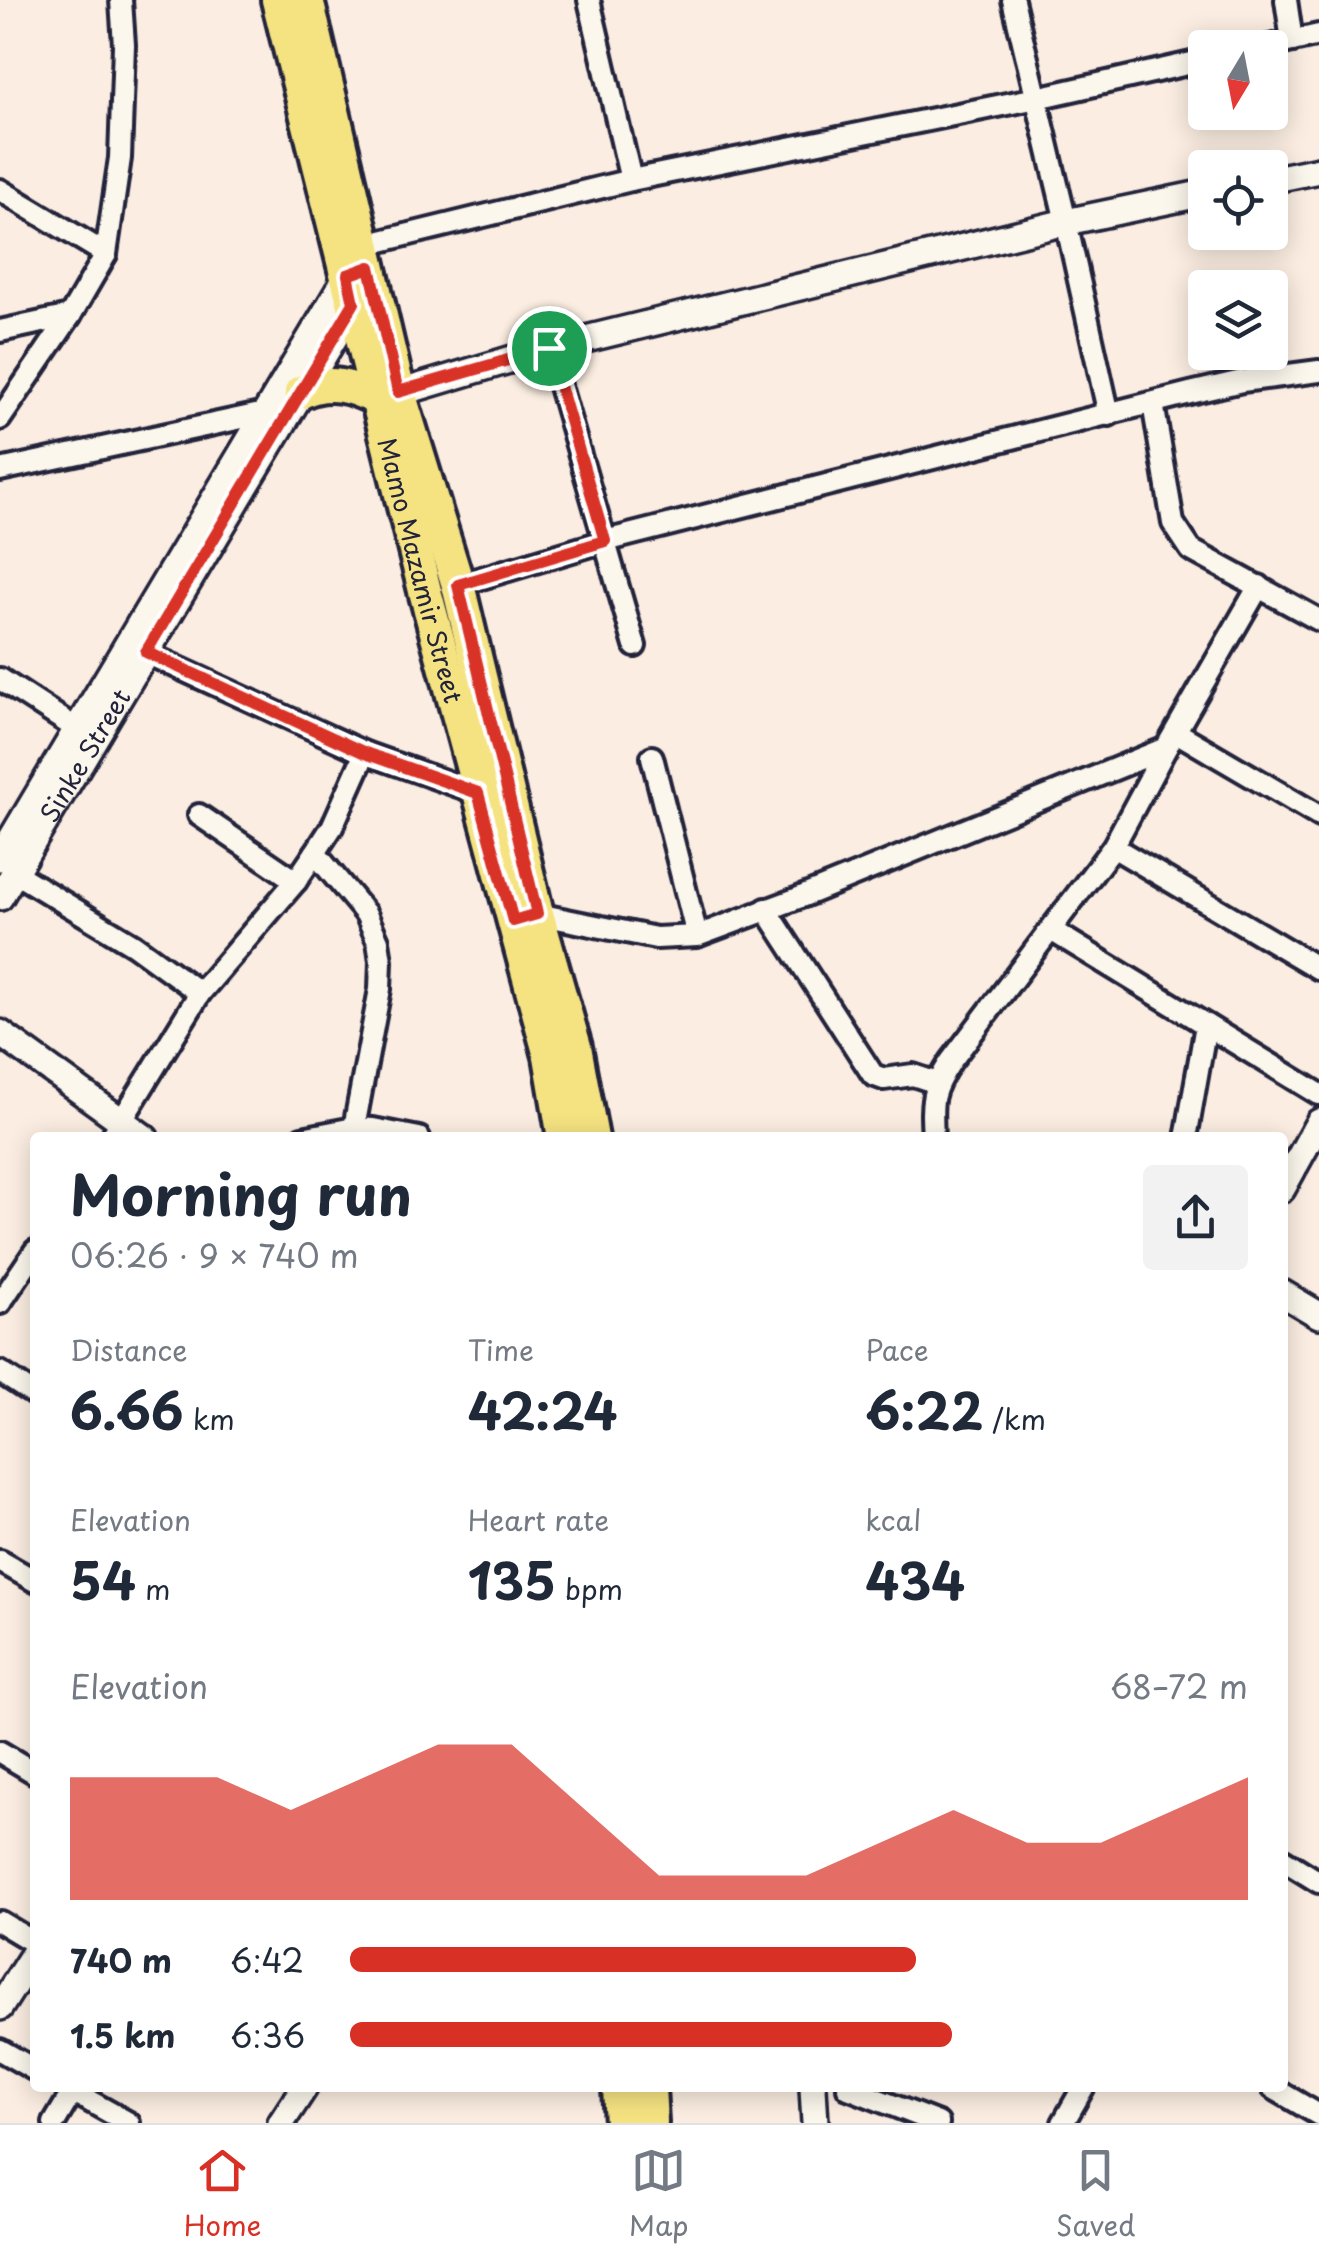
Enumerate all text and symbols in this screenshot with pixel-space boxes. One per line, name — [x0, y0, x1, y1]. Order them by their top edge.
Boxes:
north arrow — [1188, 30, 1288, 130]
map controls — [1188, 30, 1288, 370]
button: locate — [1188, 150, 1288, 250]
button: layers — [1188, 270, 1288, 370]
pin — [507, 306, 592, 391]
icon: arrive — [522, 321, 577, 376]
street label: Mamo Mazamir Street — [369, 434, 473, 707]
street label: Sinke Street — [30, 681, 139, 829]
text: Morning run — [70, 1152, 412, 1235]
button: share — [1143, 1165, 1248, 1270]
text: 06:26 · 9 × 740 m — [70, 1231, 359, 1279]
text: Distance — [70, 1328, 188, 1371]
text: Time — [468, 1328, 534, 1371]
text: Pace — [865, 1328, 929, 1371]
text: 6.66 — [70, 1371, 184, 1447]
text: 42:24 — [468, 1371, 618, 1447]
text: 6:22 — [865, 1371, 983, 1447]
text: km — [184, 1397, 235, 1440]
text: /km — [983, 1397, 1046, 1440]
text: Elevation — [70, 1498, 191, 1541]
text: Heart rate — [468, 1498, 609, 1541]
text: kcal — [865, 1498, 921, 1541]
text: 54 — [70, 1541, 136, 1617]
text: 135 — [468, 1541, 556, 1617]
text: 434 — [865, 1541, 965, 1617]
text: m — [136, 1567, 171, 1610]
text: bpm — [556, 1567, 623, 1610]
text: Elevation — [70, 1662, 208, 1710]
text: 68–72 m — [1110, 1662, 1248, 1710]
text: 740 m — [70, 1936, 172, 1984]
text: 6:42 — [230, 1936, 304, 1984]
text: 1.5 km — [70, 2011, 175, 2059]
text: 6:36 — [230, 2011, 305, 2059]
tab: Home — [184, 2143, 261, 2246]
tab: Map — [629, 2143, 689, 2246]
tab: Saved — [1056, 2143, 1135, 2246]

